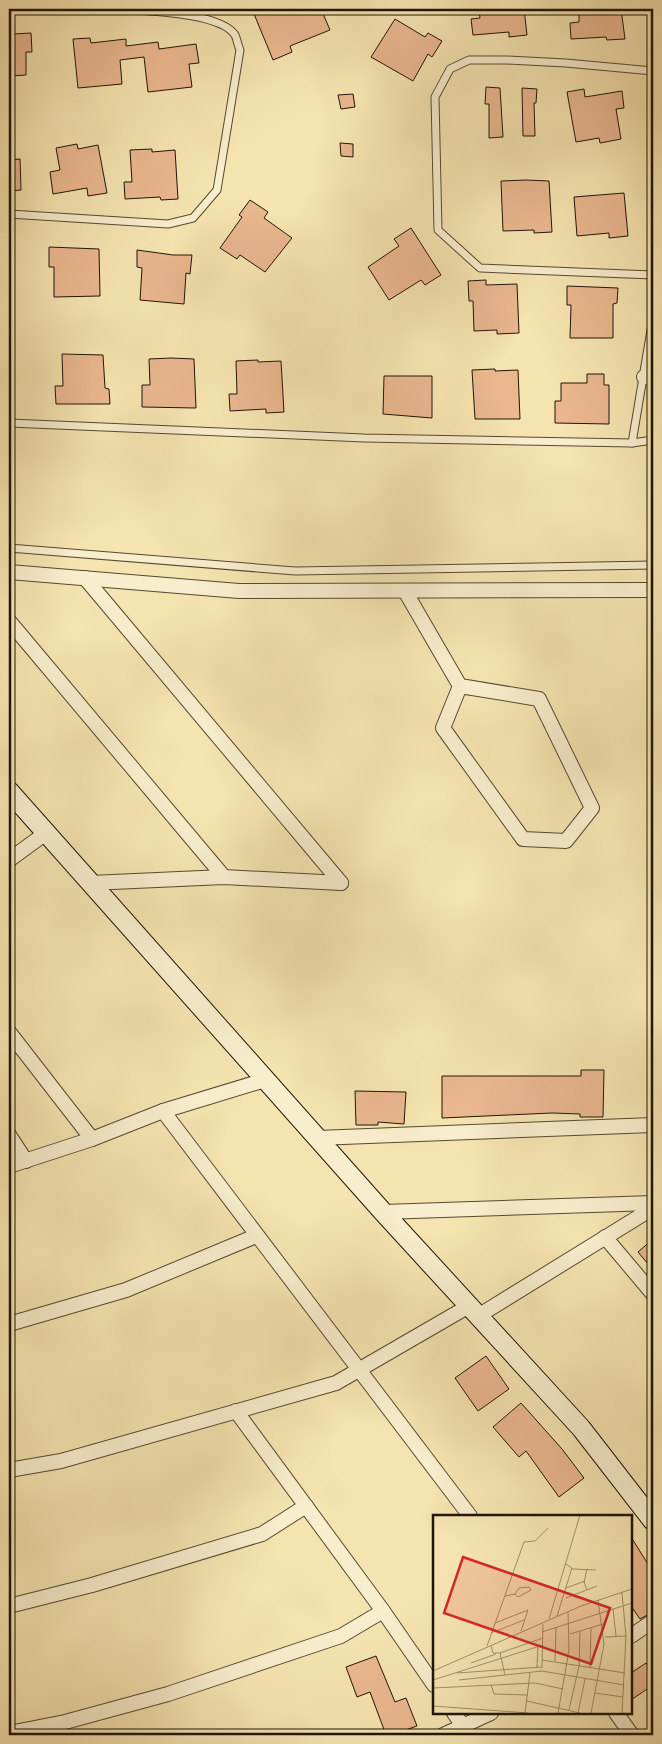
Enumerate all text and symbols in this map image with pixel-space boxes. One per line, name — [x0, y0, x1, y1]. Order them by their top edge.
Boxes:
inset map — [433, 1515, 632, 1714]

